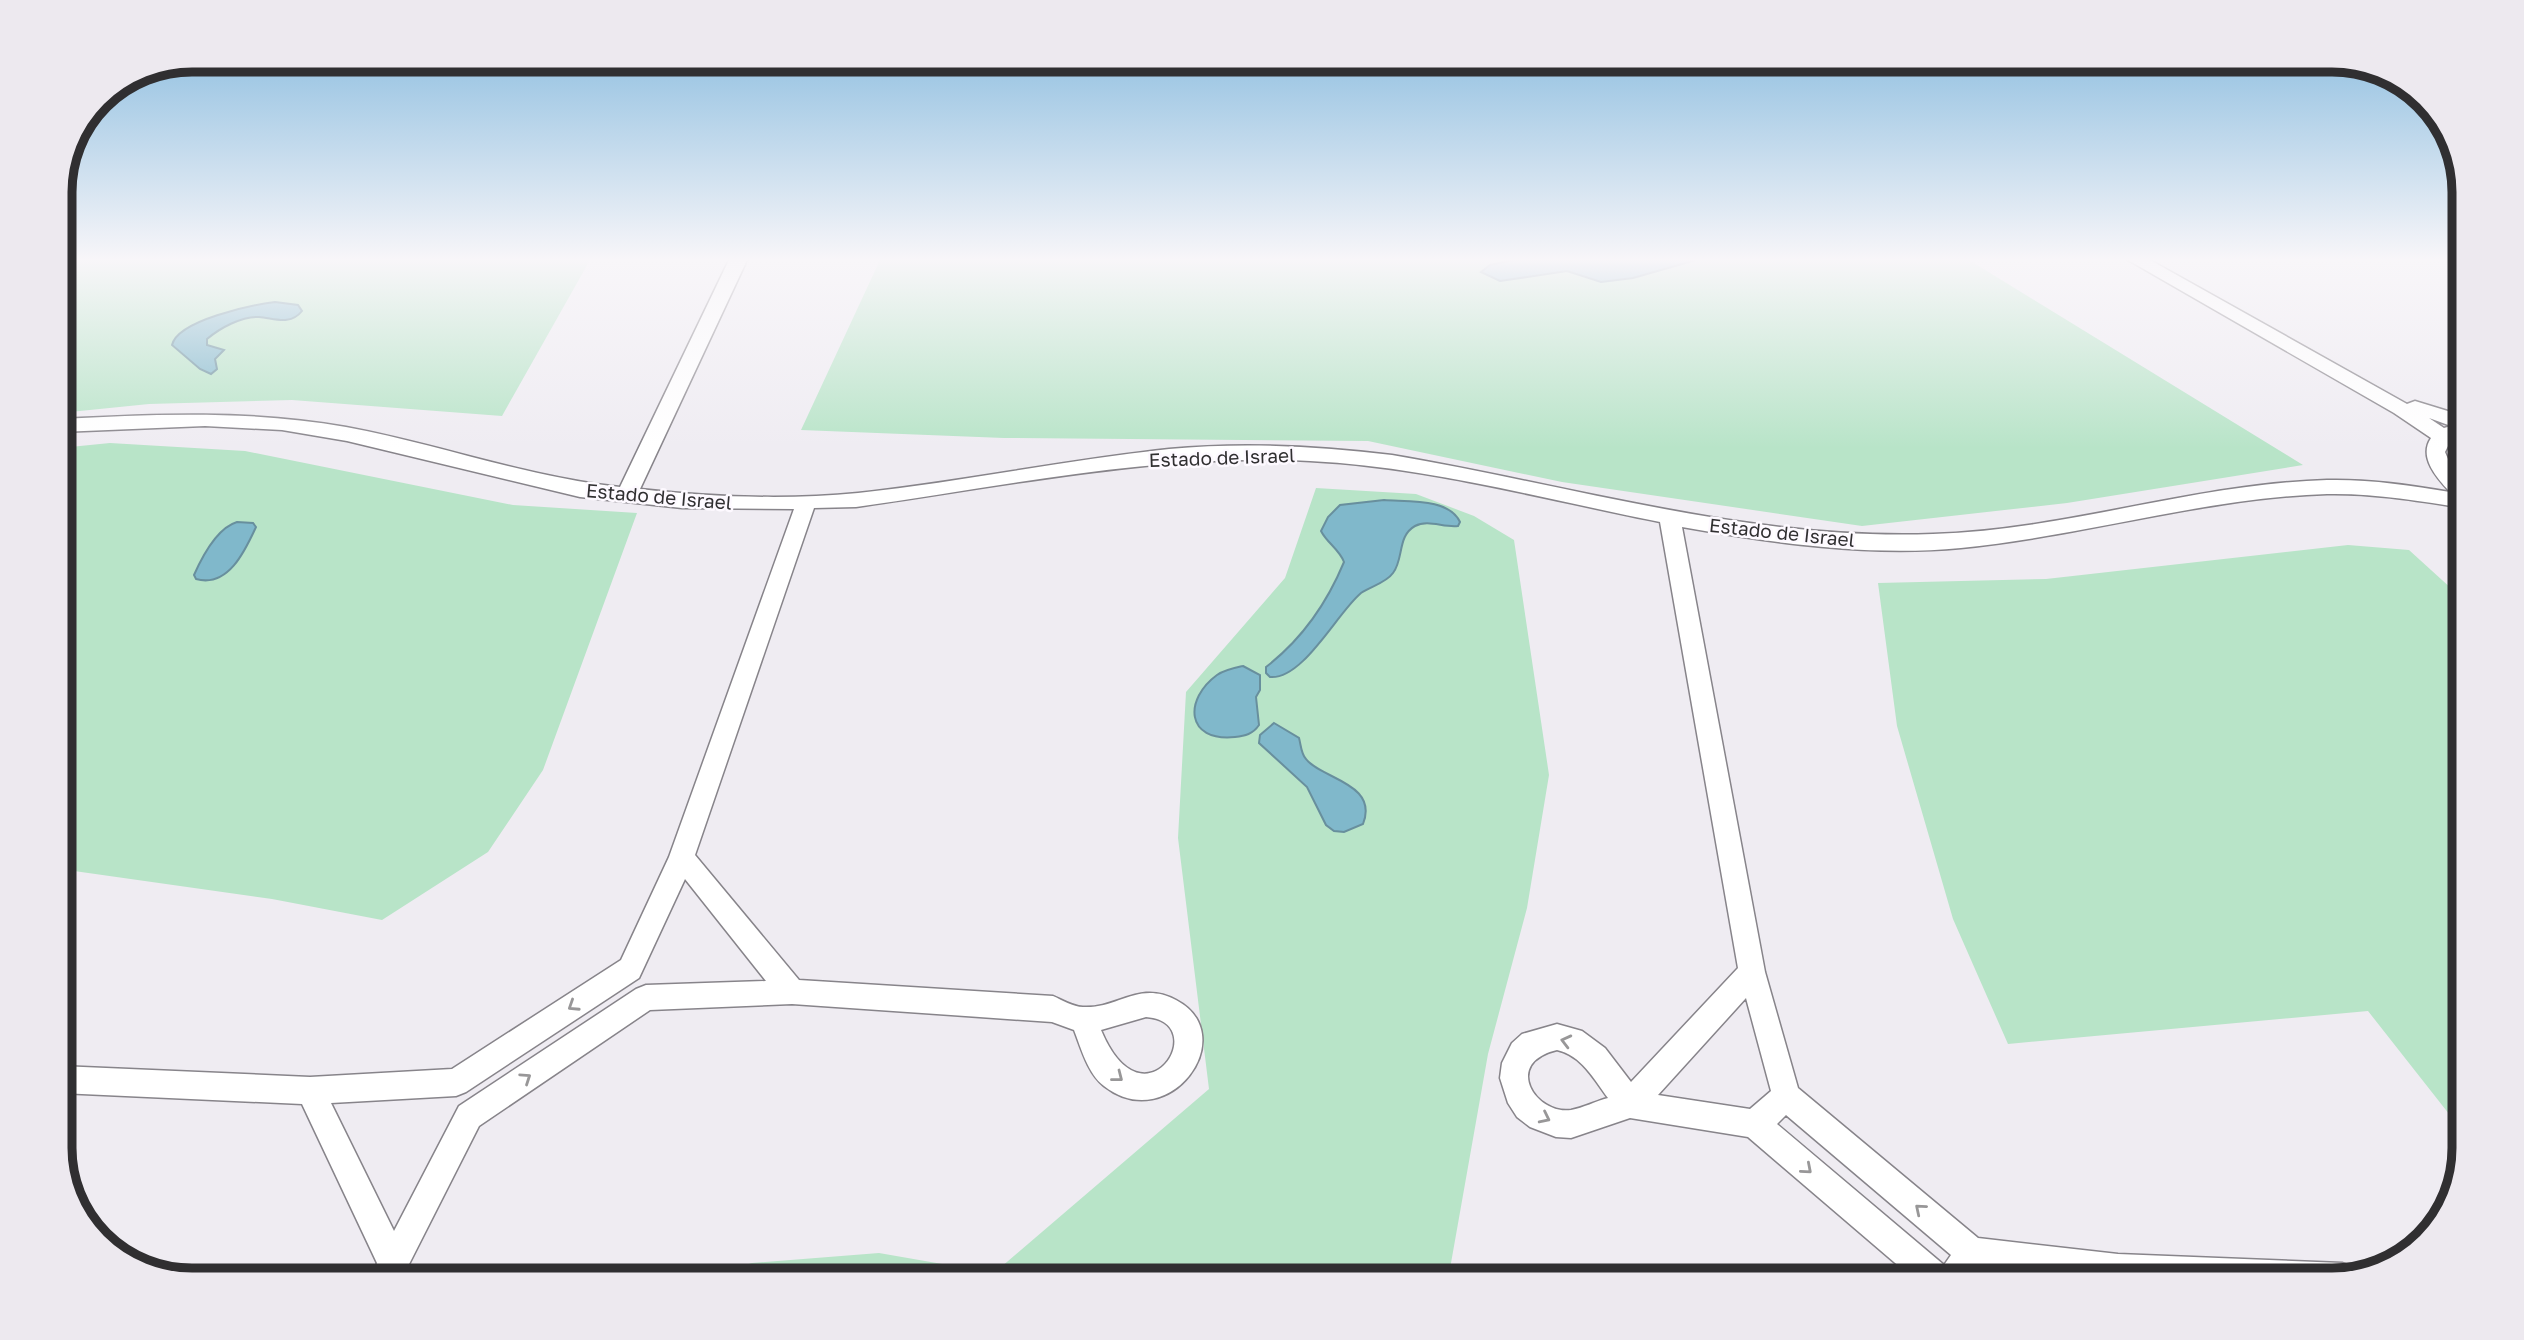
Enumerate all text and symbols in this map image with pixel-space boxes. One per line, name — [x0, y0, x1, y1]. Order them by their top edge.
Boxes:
street label: Estado de Israel — [1148, 443, 1296, 471]
street label: Estado de Israel — [585, 478, 733, 514]
street label: Estado de Israel — [1708, 513, 1856, 551]
one-way arrow — [568, 998, 581, 1010]
one-way arrow — [1560, 1035, 1572, 1049]
one-way arrow — [1110, 1069, 1122, 1082]
one-way arrow — [518, 1074, 531, 1086]
one-way arrow — [1538, 1110, 1550, 1124]
one-way arrow — [1799, 1161, 1812, 1173]
one-way arrow — [1915, 1205, 1928, 1217]

